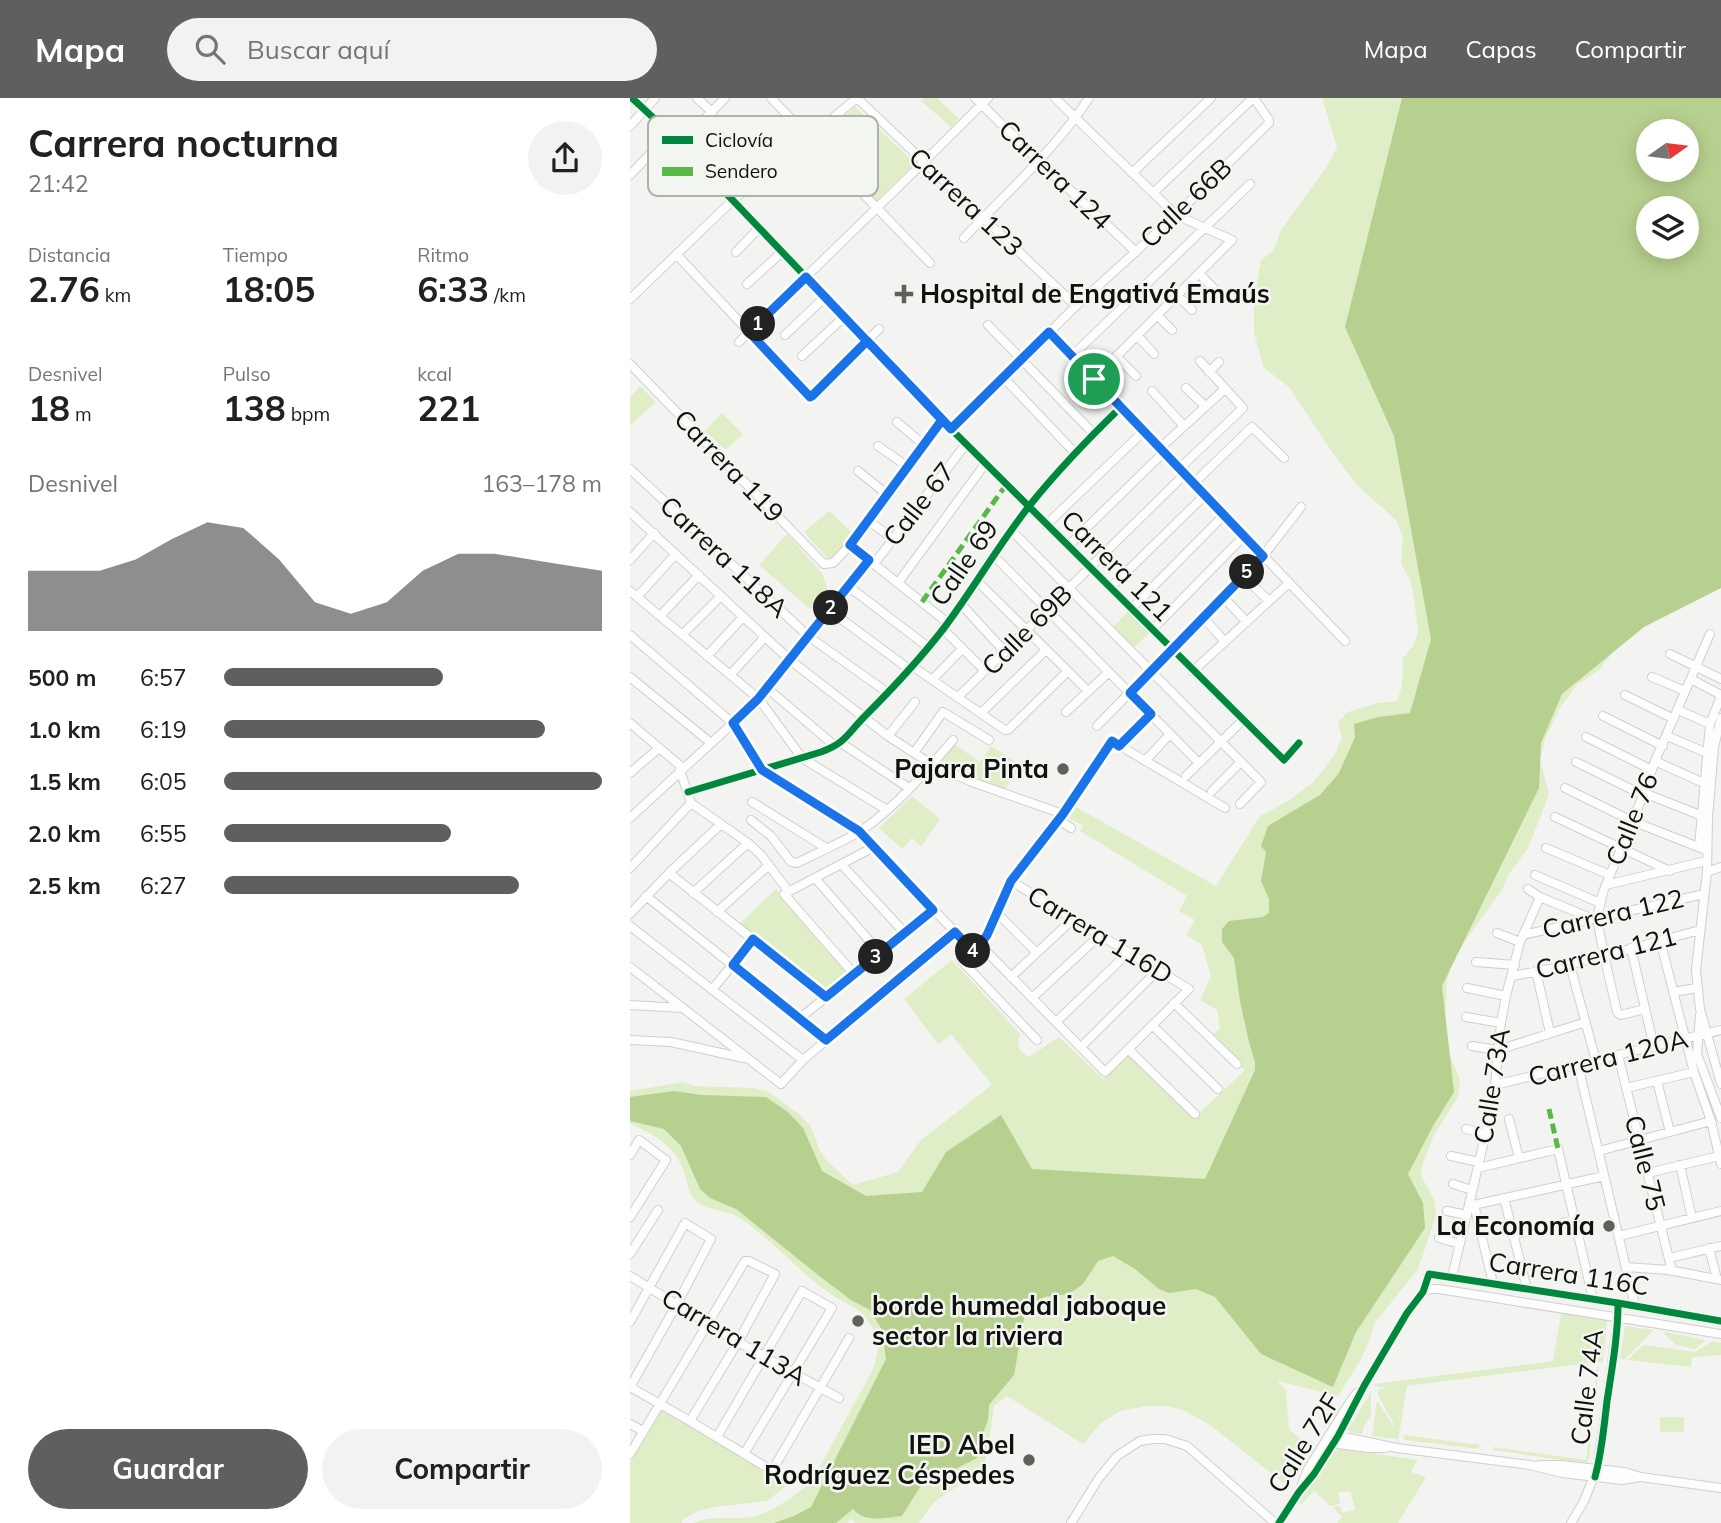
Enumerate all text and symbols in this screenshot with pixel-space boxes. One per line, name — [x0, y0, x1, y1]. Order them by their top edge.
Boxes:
search box — [167, 18, 657, 81]
text: Mapa — [35, 29, 125, 70]
icon: search — [191, 30, 229, 68]
text: Buscar aquí — [247, 33, 390, 66]
text: Mapa — [1364, 34, 1428, 64]
text: Capas — [1466, 34, 1537, 64]
text: Compartir — [1575, 34, 1686, 64]
street label: Carrera 124 — [992, 113, 1119, 237]
legend — [648, 116, 878, 196]
text: Carrera nocturna — [28, 119, 339, 167]
north arrow — [1636, 119, 1699, 182]
map controls — [1636, 119, 1699, 259]
button: share — [528, 121, 602, 195]
text: Ciclovía — [705, 128, 773, 152]
street label: Carrera 123 — [902, 140, 1030, 263]
street label: Calle 66B — [1133, 151, 1239, 255]
text: Sendero — [705, 159, 778, 183]
text: 21:42 — [28, 169, 88, 198]
button: layers — [1636, 196, 1699, 259]
text: Distancia — [28, 243, 111, 267]
text: Tiempo — [223, 243, 288, 267]
text: Ritmo — [417, 243, 469, 267]
text: 2.76 — [28, 267, 100, 311]
text: 18:05 — [223, 267, 315, 311]
text: 6:33 — [417, 267, 489, 311]
place label: Hospital de Engativá Emaús — [920, 277, 1270, 310]
text: km — [100, 283, 131, 307]
text: /km — [489, 283, 526, 307]
marker: Hospital de Engativá Emaús — [894, 284, 914, 304]
pin: 1 — [740, 306, 776, 342]
text: 1 — [752, 311, 763, 335]
pin — [1064, 349, 1124, 409]
icon: arrive — [1075, 360, 1113, 398]
text: Desnivel — [28, 362, 102, 386]
text: Pulso — [223, 362, 271, 386]
text: kcal — [417, 362, 452, 386]
text: 18 — [28, 386, 70, 430]
text: 138 — [223, 386, 286, 430]
text: 221 — [417, 386, 480, 430]
text: m — [70, 402, 92, 426]
text: bpm — [286, 402, 330, 426]
street label: Carrera 119 — [667, 402, 791, 529]
street label: Calle 67 — [876, 455, 962, 552]
text: Desnivel — [28, 469, 118, 498]
text: 163–178 m — [481, 469, 602, 498]
street label: Carrera 118A — [653, 489, 795, 624]
street label: Carrera 121 — [1055, 503, 1180, 628]
street label: Calle 69 — [922, 513, 1005, 612]
pin: 5 — [1230, 554, 1264, 589]
text: 5 — [1241, 559, 1252, 583]
street label: Calle 69B — [974, 577, 1079, 682]
pin: 2 — [814, 590, 848, 626]
text: 2 — [825, 595, 836, 619]
text: 500 m — [28, 663, 96, 692]
text: 6:57 — [140, 663, 187, 692]
text: 1.0 km — [28, 715, 101, 744]
text: 6:19 — [140, 715, 187, 744]
place label: Pajara Pinta — [894, 752, 1049, 785]
marker: Pajara Pinta — [1055, 761, 1071, 777]
text: 1.5 km — [28, 767, 101, 796]
text: 6:05 — [140, 767, 187, 796]
street label: Calle 76 — [1598, 767, 1665, 870]
text: 2.0 km — [28, 819, 101, 848]
text: 6:55 — [140, 819, 187, 848]
text: 2.5 km — [28, 871, 101, 900]
text: 6:27 — [140, 871, 187, 900]
street label: Carrera 116D — [1022, 878, 1179, 991]
street label: Carrera 122 — [1539, 881, 1687, 946]
street label: Carrera 121 — [1532, 919, 1680, 986]
pin: 4 — [956, 934, 990, 968]
text: 4 — [967, 938, 978, 962]
pin: 3 — [859, 940, 894, 974]
text: 3 — [870, 944, 881, 968]
street label: Carrera 120A — [1525, 1022, 1691, 1093]
street label: Calle 73A — [1466, 1026, 1517, 1146]
street label: Calle 75 — [1618, 1112, 1673, 1214]
place label: La Economía — [1436, 1209, 1595, 1242]
marker: La Economía — [1601, 1218, 1617, 1234]
street label: Carrera 116C — [1486, 1245, 1652, 1302]
street label: Carrera 113A — [656, 1280, 813, 1393]
place label: borde humedal jaboque sector la riviera — [872, 1289, 1166, 1352]
marker: borde humedal jaboque sector la riviera — [850, 1313, 866, 1329]
street label: Calle 74A — [1563, 1327, 1610, 1447]
street label: Calle 72F — [1260, 1386, 1347, 1499]
place label: IED Abel Rodríguez Céspedes — [764, 1428, 1015, 1491]
button: Guardar — [28, 1429, 308, 1509]
button: Compartir — [322, 1429, 602, 1509]
marker: IED Abel Rodríguez Céspedes — [1021, 1452, 1037, 1468]

